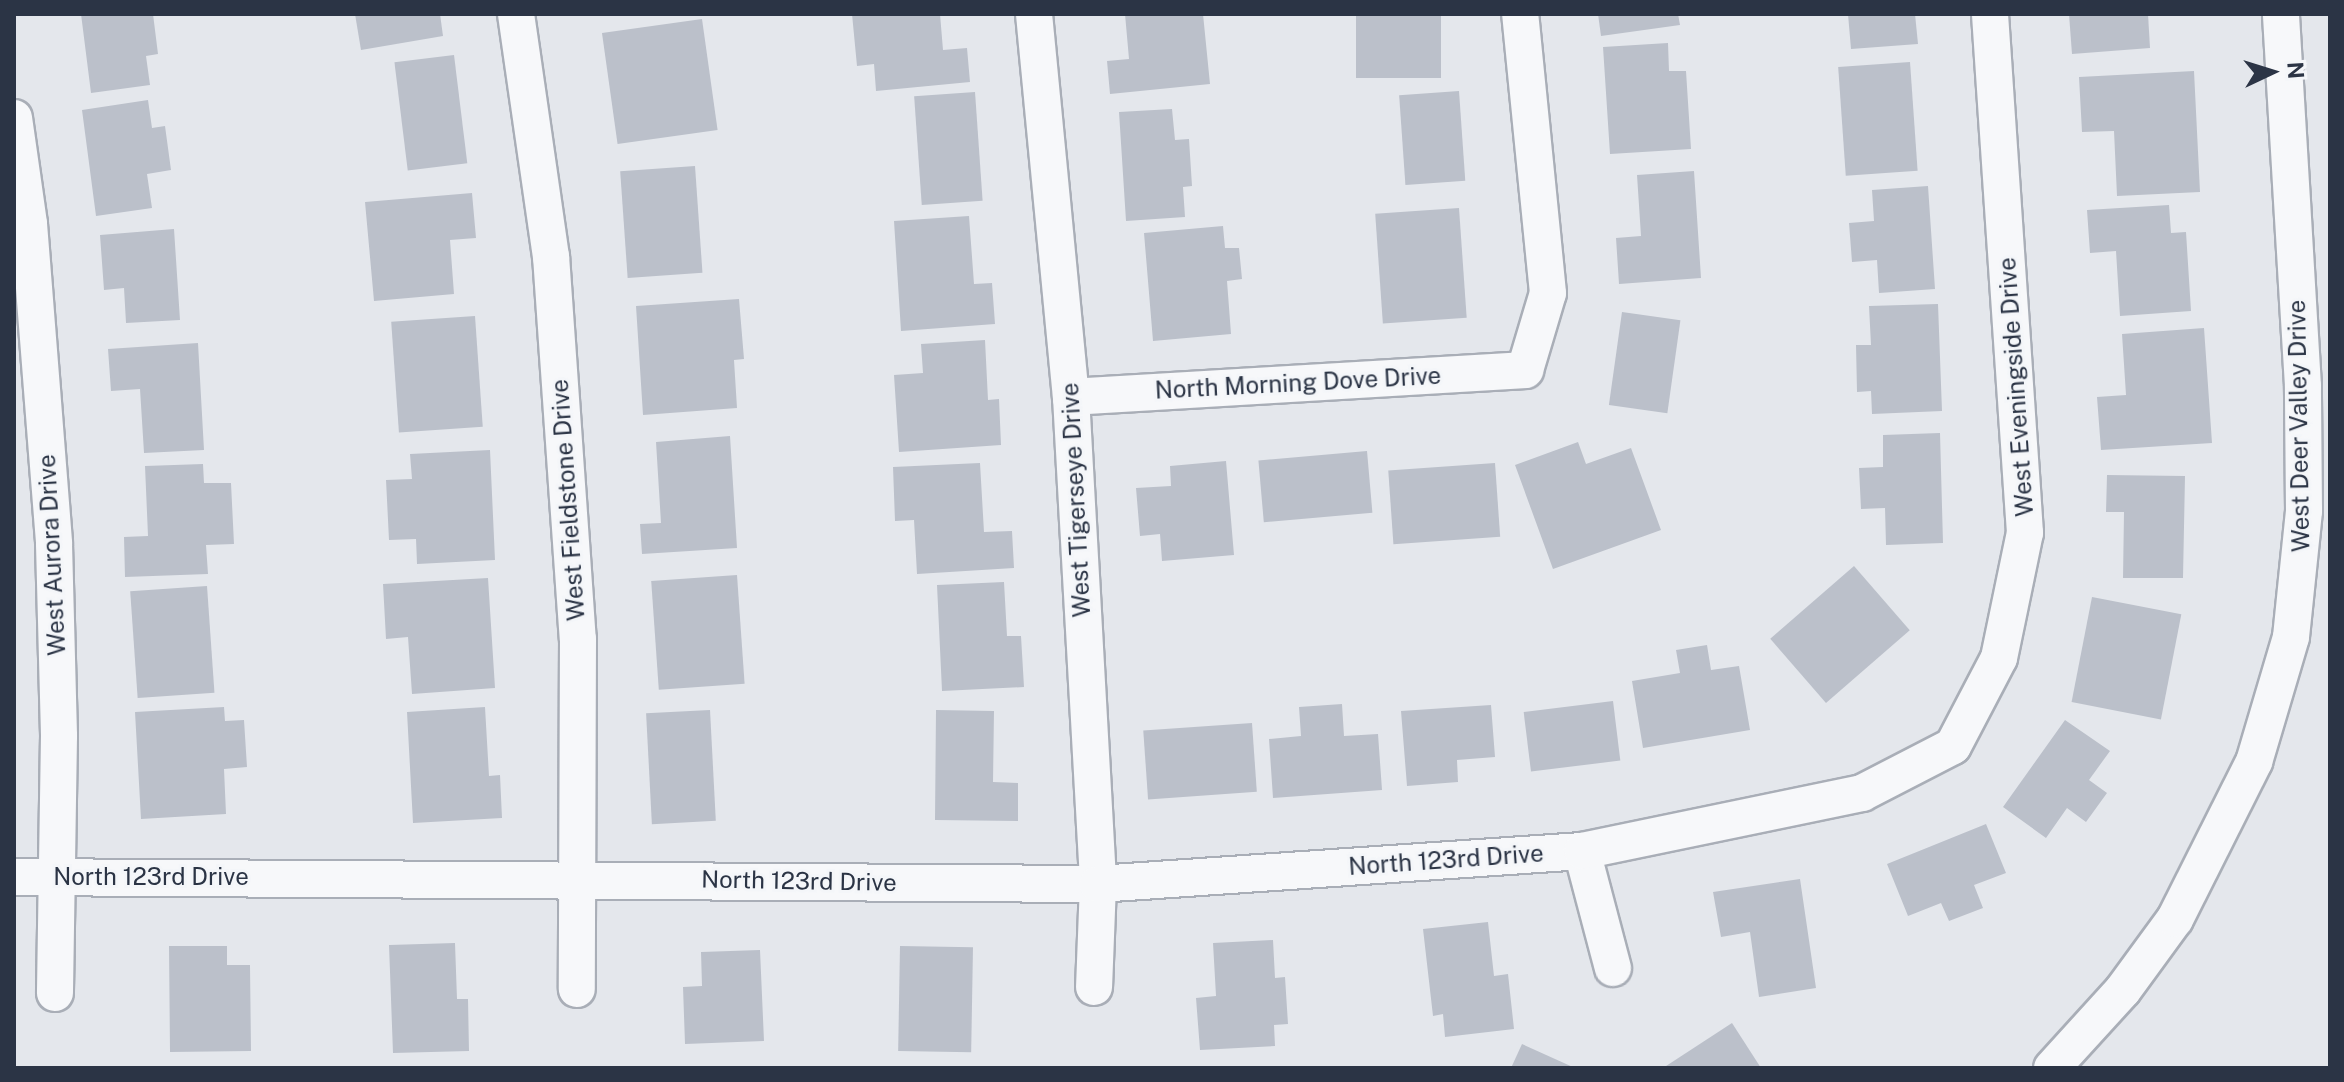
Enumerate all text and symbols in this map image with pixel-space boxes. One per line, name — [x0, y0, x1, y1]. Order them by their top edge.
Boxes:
north arrow — [2232, 32, 2312, 112]
text: N — [2282, 61, 2310, 80]
street label: West Eveningside Drive — [1993, 256, 2039, 518]
street label: West Deer Valley Drive — [2282, 299, 2316, 553]
street label: North Morning Dove Drive — [1154, 361, 1442, 405]
street label: West Fieldstone Drive — [545, 378, 591, 622]
street label: West Tigerseye Drive — [1055, 382, 1097, 618]
street label: West Aurora Drive — [32, 454, 72, 656]
street label: North 123rd Drive — [1347, 839, 1545, 881]
street label: North 123rd Drive — [53, 863, 249, 891]
street label: North 123rd Drive — [701, 865, 897, 897]

